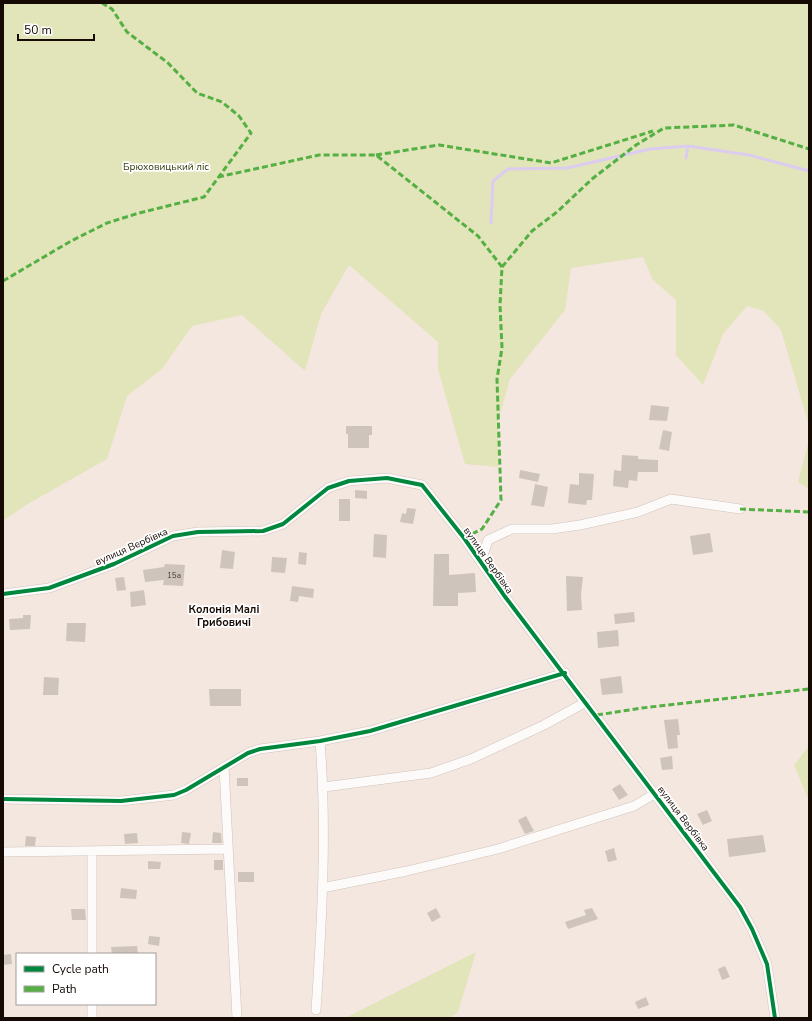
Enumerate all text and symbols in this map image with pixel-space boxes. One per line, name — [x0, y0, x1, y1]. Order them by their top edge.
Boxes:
scale bar — [18, 16, 94, 42]
text: 50 m — [24, 22, 52, 38]
park label: Брюховицький ліс — [123, 160, 209, 174]
street label: вулиця Вербівка — [93, 525, 170, 569]
street label: вулиця Вербівка — [460, 525, 516, 597]
house number: 15а — [167, 570, 181, 581]
district label: Колонія Малі Грибовичі — [189, 602, 259, 630]
street label: вулиця Вербівка — [654, 783, 712, 854]
legend — [16, 953, 156, 1005]
text: Cycle path — [52, 961, 109, 977]
text: Path — [52, 981, 77, 997]

